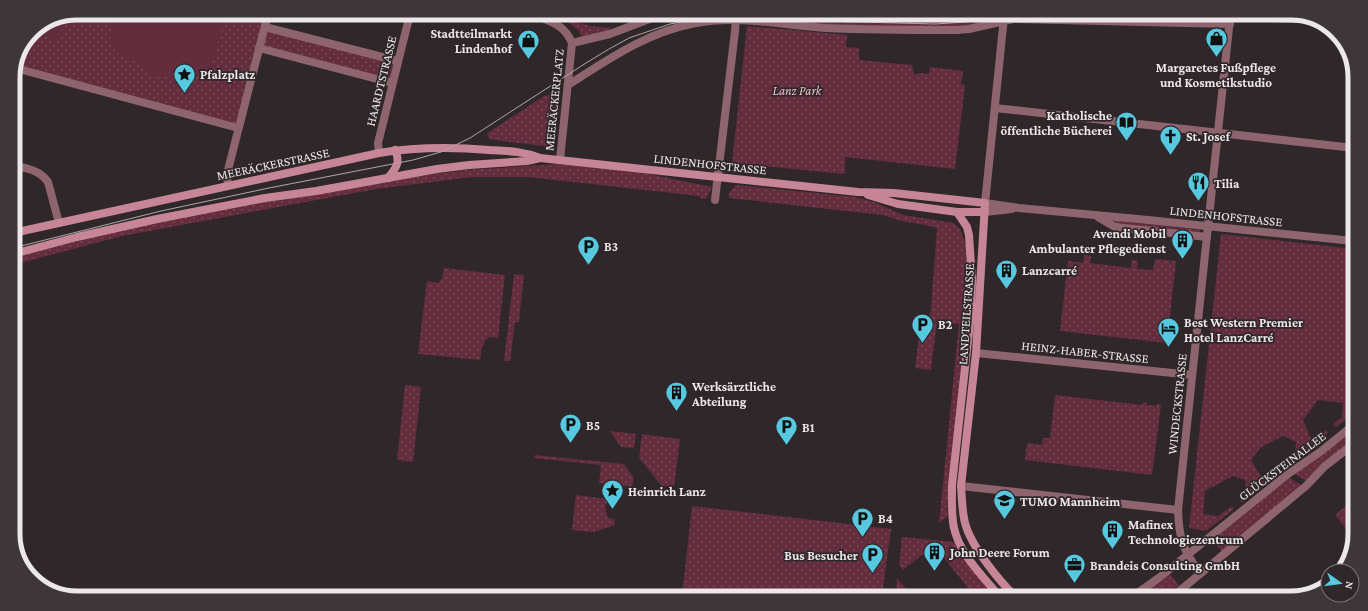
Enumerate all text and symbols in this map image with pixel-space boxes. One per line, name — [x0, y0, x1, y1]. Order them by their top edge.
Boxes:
place label: Stadtteilmarkt Lindenhof — [430, 26, 513, 56]
shop icon: Margaretes Fußpflege und Kosmetikstudio — [1203, 26, 1229, 59]
shop icon: Stadtteilmarkt Lindenhof — [515, 27, 541, 60]
street label: HAARDTSTRASSE — [363, 34, 399, 128]
street label: MEERÄCKERPLATZ — [541, 48, 567, 152]
place label: Margaretes Fußpflege und Kosmetikstudio — [1156, 60, 1276, 90]
place icon: Pfalzplatz — [171, 61, 197, 94]
place label: Pfalzplatz — [200, 67, 255, 82]
park label: Lanz Park — [772, 83, 823, 98]
place label: Katholische öffentliche Bücherei — [1000, 108, 1112, 138]
library icon: Katholische öffentliche Bücherei — [1114, 109, 1140, 142]
church icon: St. Josef — [1158, 123, 1184, 156]
place label: St. Josef — [1186, 129, 1231, 144]
street label: MEERÄCKERSTRASSE — [215, 145, 331, 183]
street label: LINDENHOFSTRASSE — [653, 151, 767, 177]
restaurant icon: Tilia — [1186, 170, 1212, 203]
place label: Tilia — [1214, 176, 1240, 191]
street label: LINDENHOFSTRASSE — [1169, 203, 1283, 229]
place label: Avendi Mobil Ambulanter Pflegedienst — [1028, 226, 1166, 256]
building icon: Avendi Mobil Ambulanter Pflegedienst — [1169, 227, 1195, 260]
parking icon: B3 — [575, 233, 601, 266]
place label: B3 — [604, 239, 618, 254]
building icon: Lanzcarré — [993, 257, 1019, 290]
street label: LANDTEILSTRASSE — [955, 263, 977, 365]
place label: Lanzcarré — [1022, 263, 1077, 278]
parking icon: B2 — [910, 311, 936, 344]
place label: Best Western Premier Hotel LanzCarré — [1184, 315, 1304, 345]
hotel icon: Best Western Premier Hotel LanzCarré — [1156, 316, 1182, 349]
place label: B2 — [938, 317, 953, 332]
street label: HEINZ-HABER-STRASSE — [1021, 338, 1149, 366]
street label: WINDECKSTRASSE — [1164, 353, 1190, 455]
place label: Werksärztliche Abteilung — [691, 379, 776, 409]
building icon: Werksärztliche Abteilung — [663, 380, 689, 413]
parking icon: B5 — [557, 412, 583, 445]
parking icon: B1 — [774, 414, 800, 447]
place label: B5 — [586, 418, 600, 433]
place label: B1 — [802, 420, 815, 435]
street label: GLÜCKSTEINALLEE — [1235, 428, 1329, 504]
place icon: Heinrich Lanz — [599, 478, 625, 511]
place label: Heinrich Lanz — [628, 484, 706, 499]
school or university icon: TUMO Mannheim — [991, 488, 1017, 521]
place label: TUMO Mannheim — [1020, 494, 1120, 509]
parking icon: B4 — [849, 505, 875, 538]
place label: B4 — [878, 511, 893, 526]
place label: Mafinex Technologiezentrum — [1128, 517, 1243, 547]
building icon: Mafinex Technologiezentrum — [1100, 518, 1126, 551]
building icon: John Deere Forum — [922, 539, 948, 572]
parking icon: Bus Besucher — [860, 542, 886, 575]
place label: John Deere Forum — [948, 545, 1050, 560]
place label: Bus Besucher — [784, 548, 859, 563]
office icon: Brandeis Consulting GmbH — [1062, 552, 1088, 585]
place label: Brandeis Consulting GmbH — [1090, 558, 1240, 573]
north arrow — [1320, 563, 1360, 603]
text: N — [1343, 580, 1356, 591]

